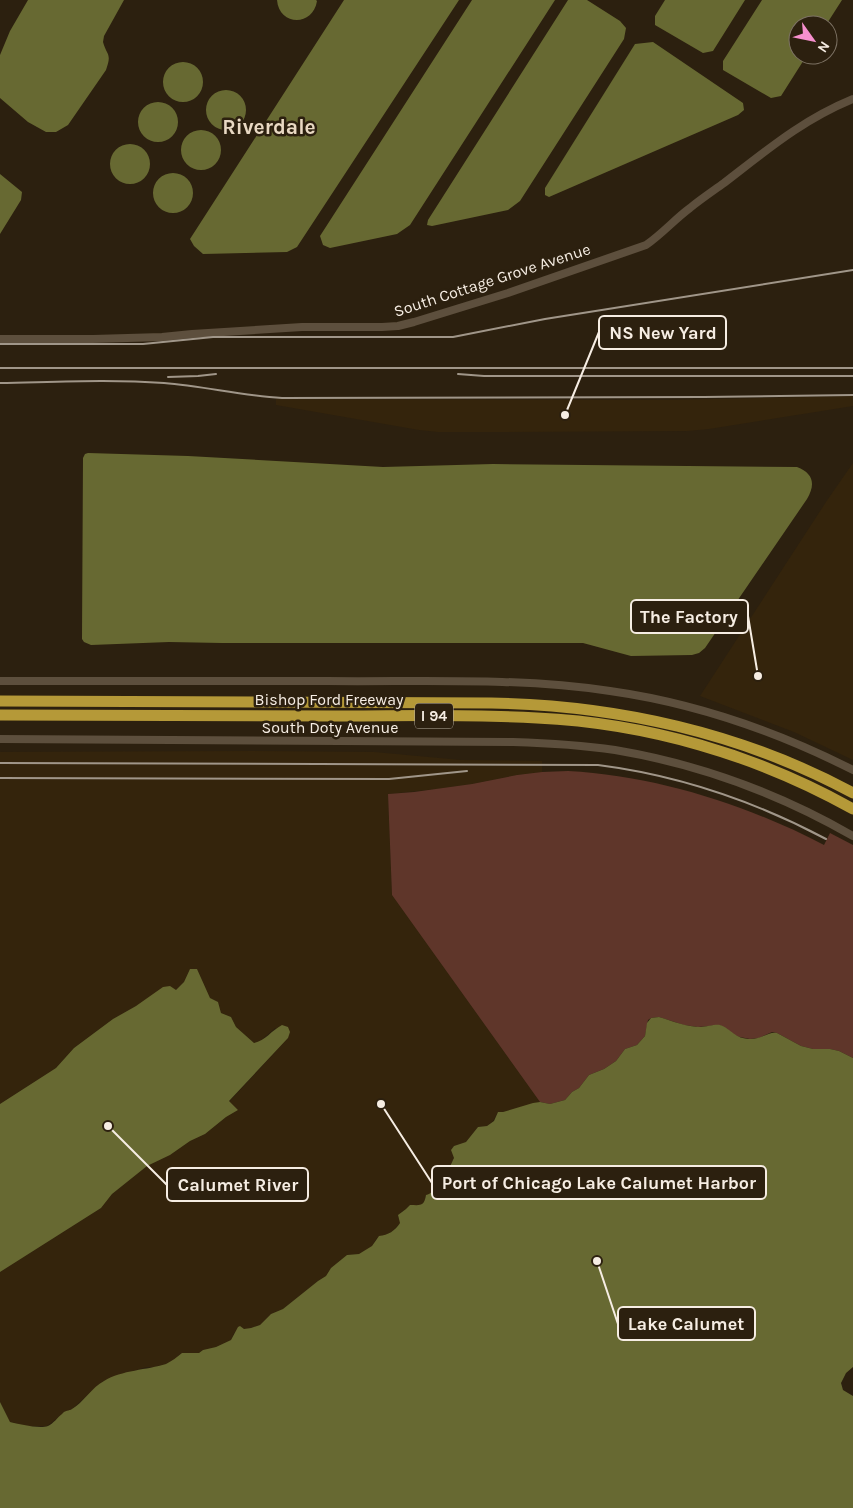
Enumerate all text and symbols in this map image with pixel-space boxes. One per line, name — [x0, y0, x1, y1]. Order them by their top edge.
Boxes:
north arrow — [788, 15, 838, 65]
text: N — [814, 38, 833, 56]
district label: Riverdale — [222, 115, 316, 139]
street label: South Cottage Grove Avenue — [391, 239, 593, 321]
callout: NS New Yard — [599, 316, 726, 349]
text: NS New Yard — [609, 322, 717, 344]
callout: The Factory — [631, 600, 748, 633]
text: The Factory — [640, 606, 738, 628]
street label: Bishop Ford Freeway — [255, 690, 404, 709]
road number: I 94 — [415, 704, 453, 728]
street label: South Doty Avenue — [262, 718, 398, 737]
callout: Port of Chicago Lake Calumet Harbor — [432, 1166, 766, 1199]
callout: Calumet River — [167, 1168, 308, 1201]
text: Port of Chicago Lake Calumet Harbor — [442, 1172, 756, 1194]
text: Calumet River — [178, 1174, 298, 1196]
callout: Lake Calumet — [618, 1307, 755, 1340]
text: Lake Calumet — [628, 1313, 744, 1335]

